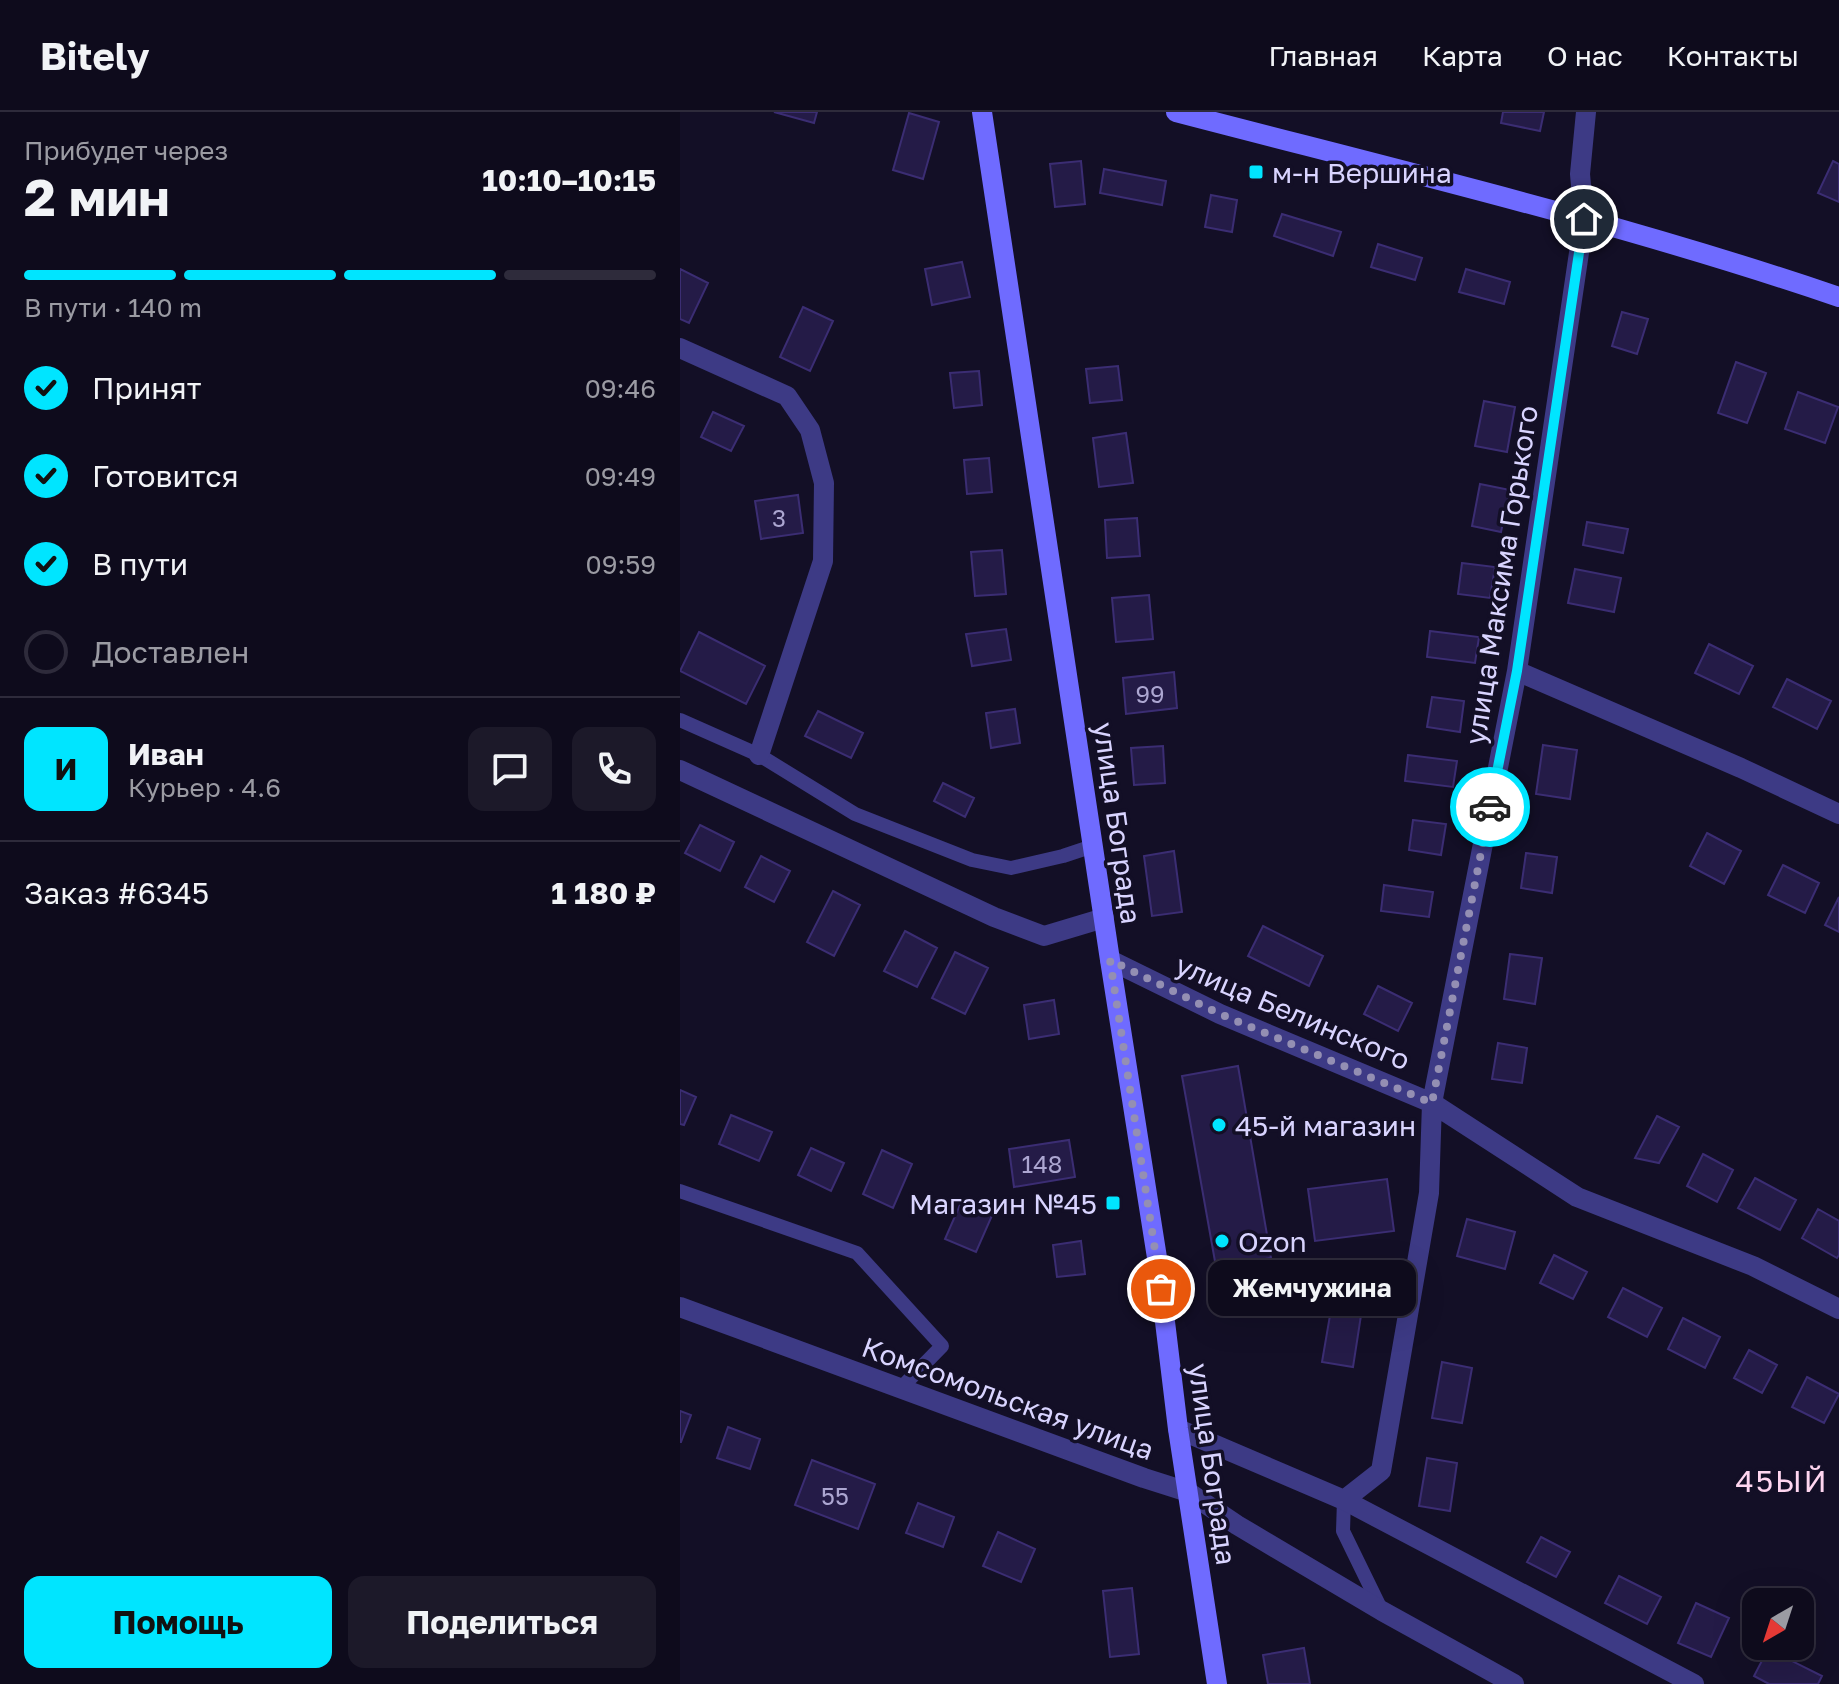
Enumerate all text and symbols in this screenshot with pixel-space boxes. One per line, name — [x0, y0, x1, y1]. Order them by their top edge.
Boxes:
text: Bitely — [40, 33, 150, 78]
text: Главная — [1268, 39, 1378, 72]
text: Карта — [1422, 39, 1503, 72]
text: О нас — [1547, 39, 1623, 72]
text: Контакты — [1667, 39, 1799, 72]
text: Прибудет через — [24, 135, 228, 166]
place label: м-н Вершина — [1272, 156, 1452, 189]
text: 10:10–10:15 — [482, 162, 656, 198]
marker: м-н Вершина — [1247, 163, 1265, 181]
text: 2 мин — [24, 165, 170, 227]
pin — [1550, 185, 1618, 253]
icon: home — [1562, 197, 1606, 241]
text: В пути · 140 m — [24, 292, 202, 323]
icon: check — [24, 366, 68, 410]
text: Принят — [92, 370, 201, 406]
text: 09:46 — [585, 373, 656, 404]
street label: улица Максима Горького — [1458, 403, 1544, 747]
icon: check — [24, 454, 68, 498]
text: Готовится — [92, 458, 239, 494]
text: 09:49 — [585, 461, 656, 492]
house number: 3 — [772, 503, 786, 532]
icon: check — [24, 542, 68, 586]
text: В пути — [92, 546, 188, 582]
text: 09:59 — [586, 549, 656, 580]
text: Доставлен — [92, 634, 249, 670]
house number: 99 — [1135, 679, 1165, 708]
street label: улица Бограда — [1088, 720, 1148, 926]
button: chat — [468, 727, 552, 811]
button: phone — [572, 727, 656, 811]
text: Иван — [128, 736, 204, 772]
text: И — [55, 751, 77, 787]
courier — [1450, 767, 1530, 847]
text: Курьер · 4.6 — [128, 772, 281, 803]
icon: car — [1468, 785, 1512, 829]
text: Заказ #6345 — [24, 875, 209, 911]
text: 1 180 ₽ — [551, 875, 656, 911]
street label: улица Белинского — [1171, 948, 1415, 1076]
place label: 45-й магазин — [1235, 1109, 1416, 1142]
marker: 45-й магазин — [1210, 1116, 1228, 1134]
house number: 148 — [1022, 1149, 1062, 1178]
place label: Магазин №45 — [909, 1187, 1097, 1220]
marker: Магазин №45 — [1104, 1194, 1122, 1212]
place label: Ozon — [1238, 1225, 1307, 1258]
marker: Ozon — [1213, 1232, 1231, 1250]
pin — [1127, 1255, 1195, 1323]
callout: Жемчужина — [1209, 1261, 1417, 1317]
icon: bag — [1139, 1267, 1183, 1311]
text: Жемчужина — [1232, 1272, 1392, 1303]
street label: Комсомольская улица — [858, 1330, 1158, 1466]
street label: улица Бограда — [1183, 1361, 1243, 1567]
district label: 45ЫЙ — [1735, 1463, 1829, 1499]
house number: 55 — [821, 1481, 849, 1510]
button: Помощь — [24, 1576, 332, 1668]
button: Поделиться — [348, 1576, 656, 1668]
north arrow — [1742, 1588, 1814, 1660]
map controls — [1742, 1588, 1814, 1660]

